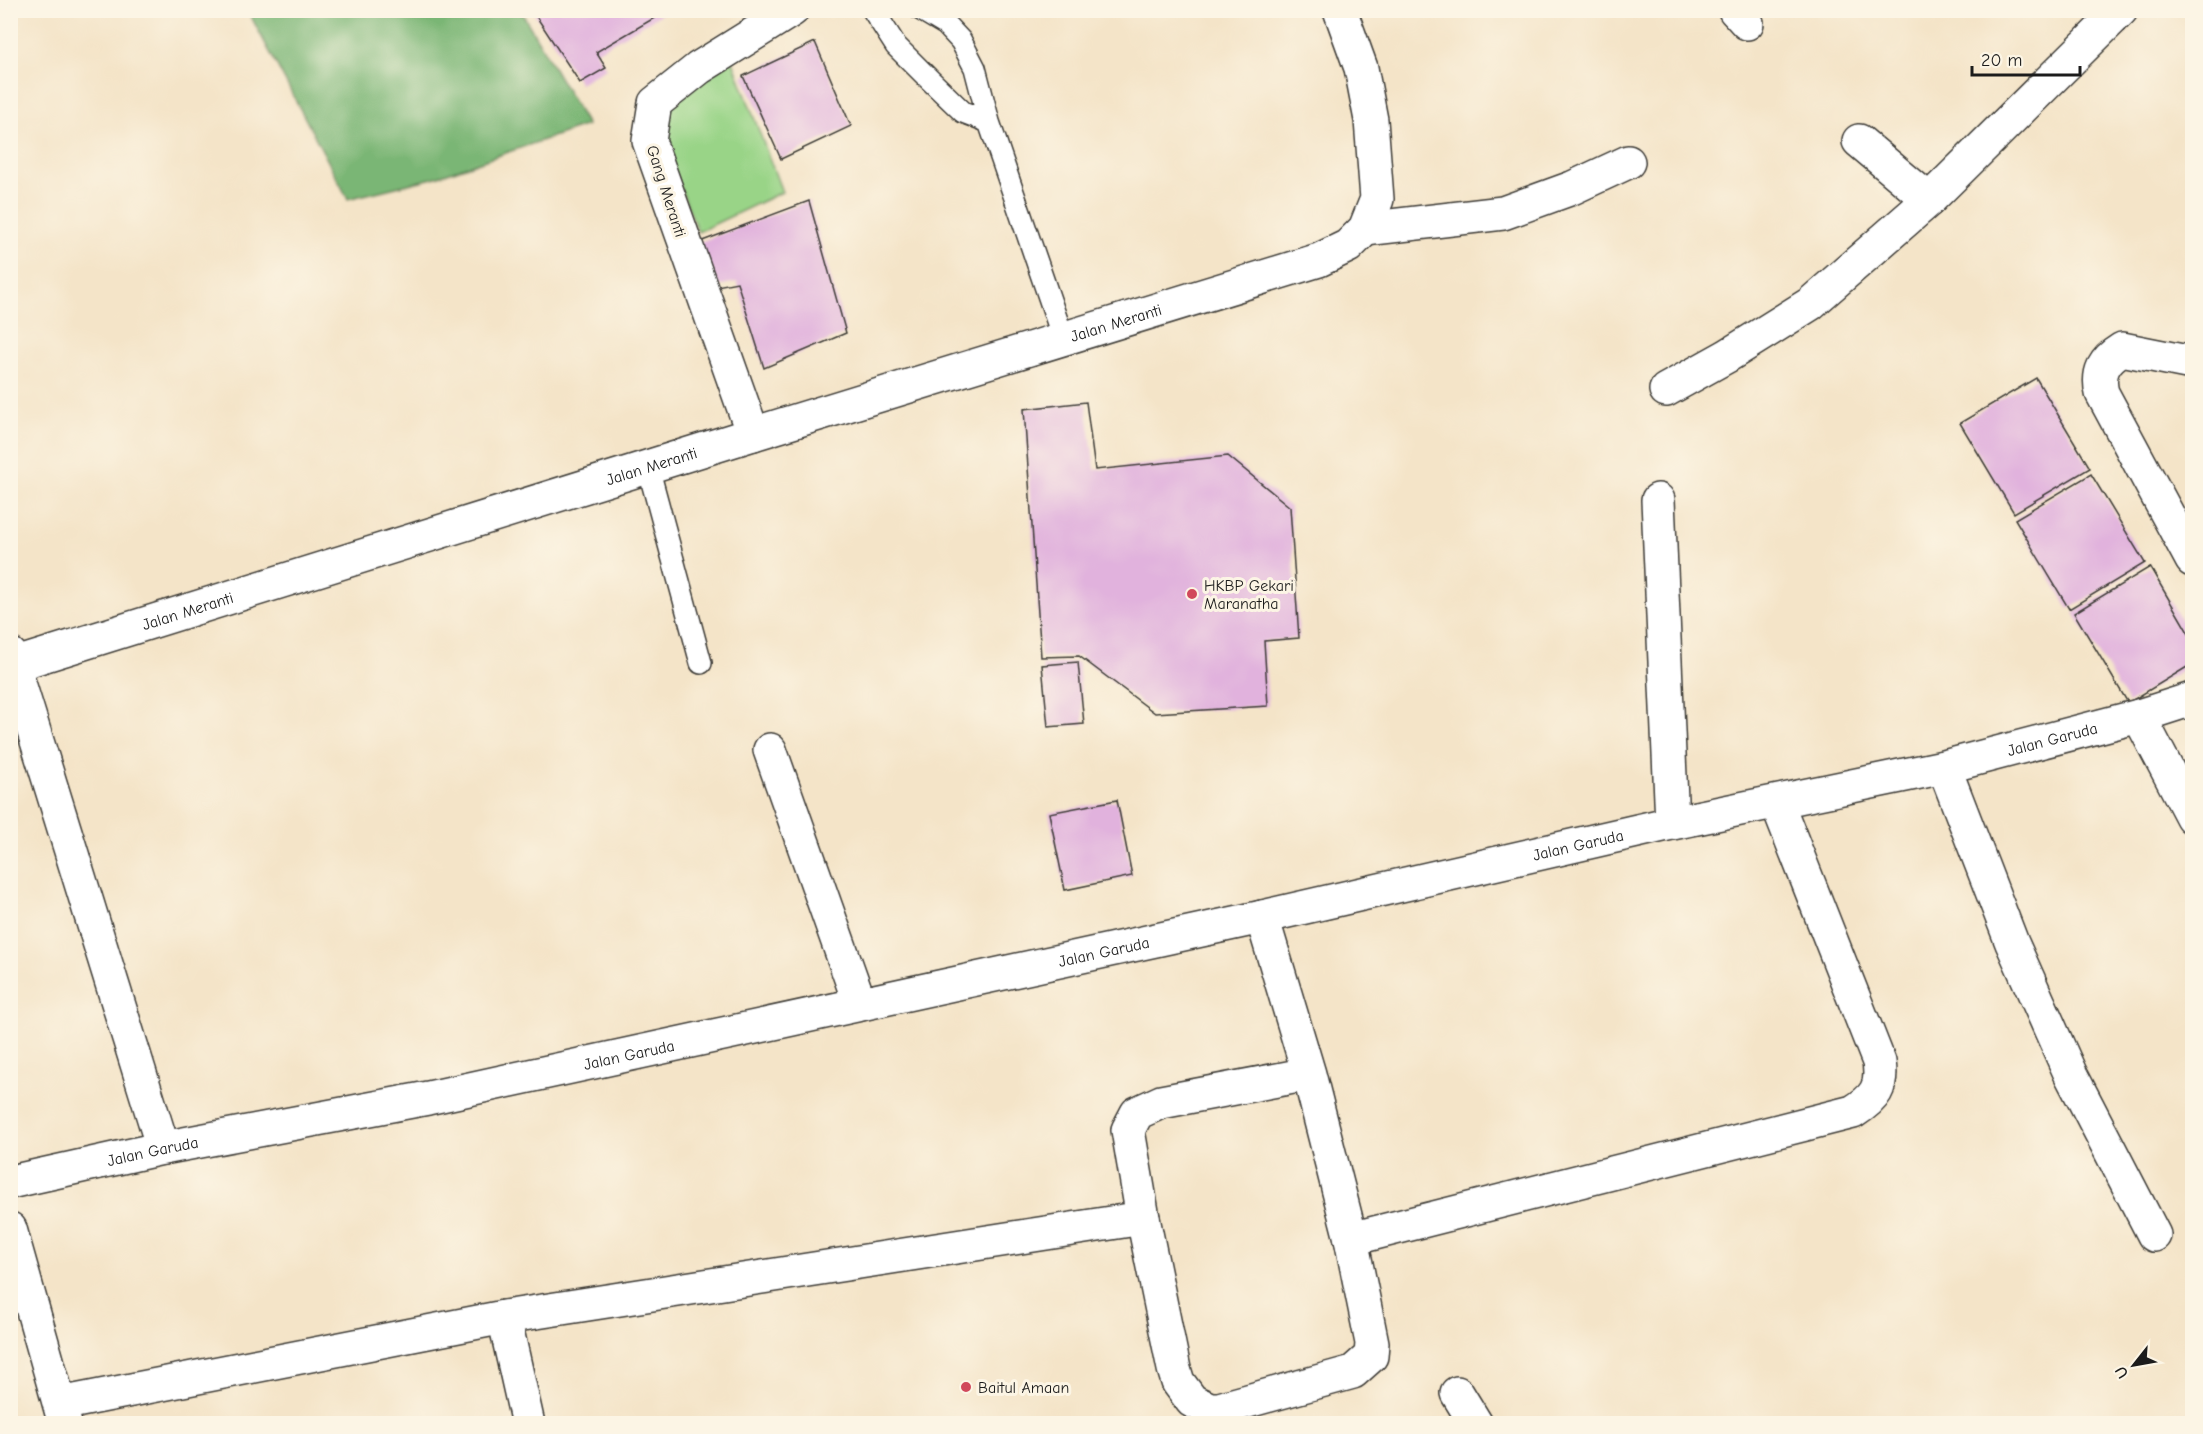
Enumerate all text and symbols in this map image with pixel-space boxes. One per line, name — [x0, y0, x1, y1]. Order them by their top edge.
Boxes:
scale bar — [1972, 39, 2080, 77]
text: 20 m — [1981, 50, 2022, 71]
street label: Gang Meranti — [643, 143, 689, 239]
street label: Jalan Meranti — [1068, 301, 1164, 346]
street label: Jalan Meranti — [604, 444, 700, 489]
place label: HKBP Gekari Maranatha — [1204, 577, 1294, 613]
marker: HKBP Gekari Maranatha — [1185, 587, 1199, 601]
street label: Jalan Meranti — [140, 589, 236, 634]
street label: Jalan Garuda — [2005, 719, 2100, 760]
street label: Jalan Garuda — [1531, 826, 1625, 865]
street label: Jalan Garuda — [1057, 934, 1151, 971]
street label: Jalan Garuda — [582, 1037, 676, 1074]
street label: Jalan Garuda — [106, 1134, 200, 1170]
north arrow — [2104, 1335, 2164, 1395]
text: U — [2112, 1363, 2132, 1381]
place label: Baitul Amaan — [978, 1379, 1069, 1397]
marker: Baitul Amaan — [959, 1380, 973, 1394]

